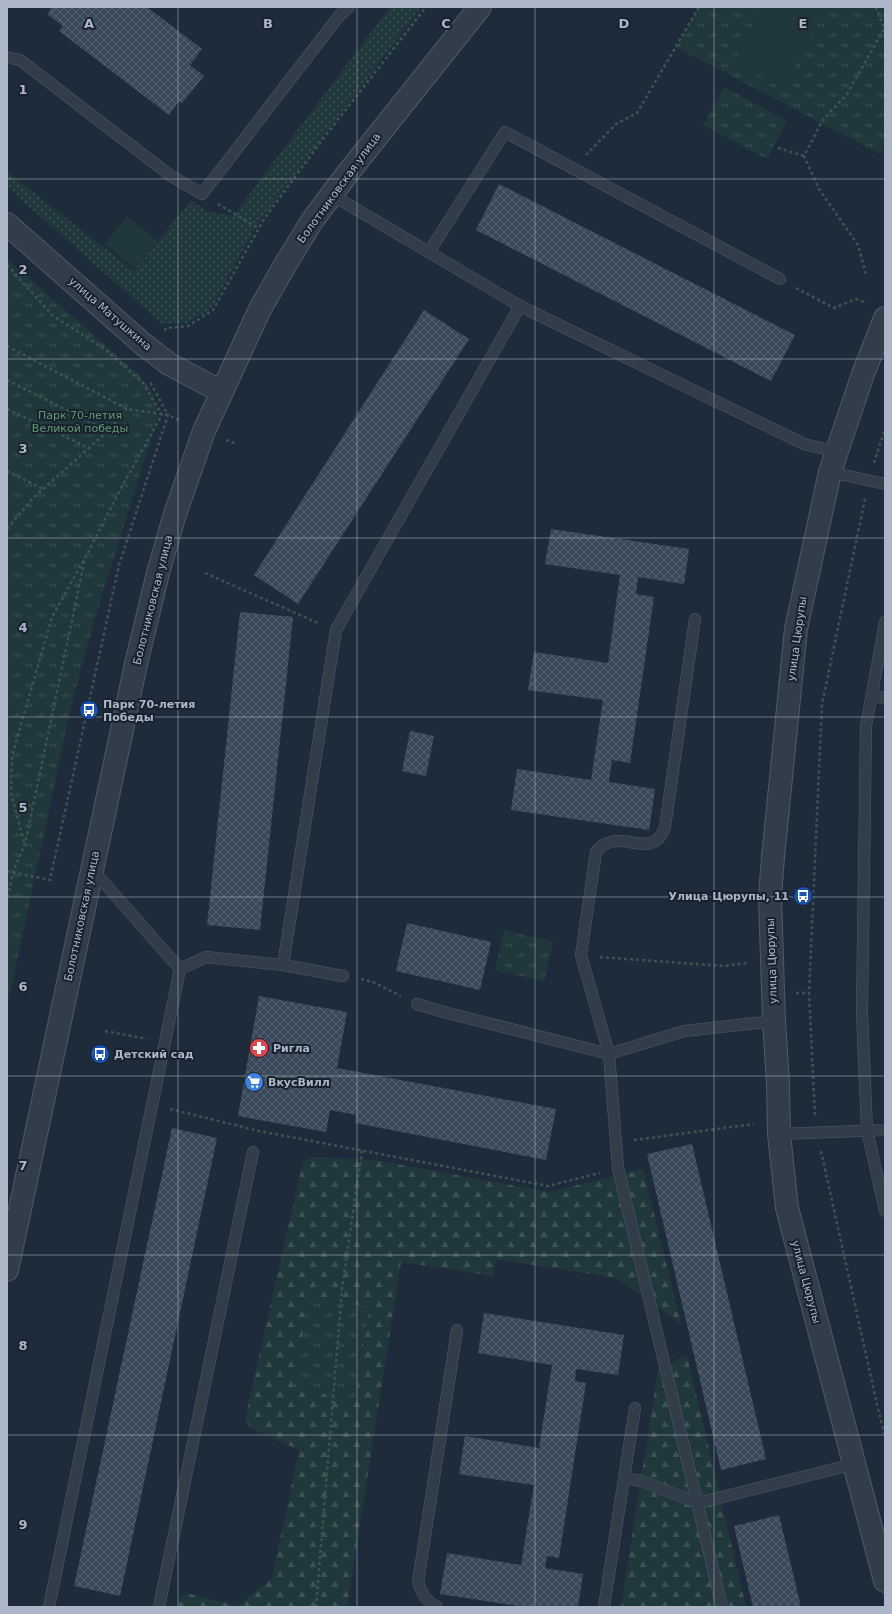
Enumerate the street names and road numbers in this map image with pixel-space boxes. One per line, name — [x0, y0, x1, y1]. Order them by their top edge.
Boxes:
street label: Болотниковская улица — [295, 130, 383, 246]
street label: улица Матушкина — [66, 275, 154, 353]
street label: Болотниковская улица — [131, 534, 175, 666]
street label: улица Цюрупы — [785, 596, 809, 682]
street label: Болотниковская улица — [62, 850, 102, 982]
street label: улица Цюрупы — [764, 918, 780, 1004]
street label: улица Цюрупы — [789, 1239, 823, 1325]

